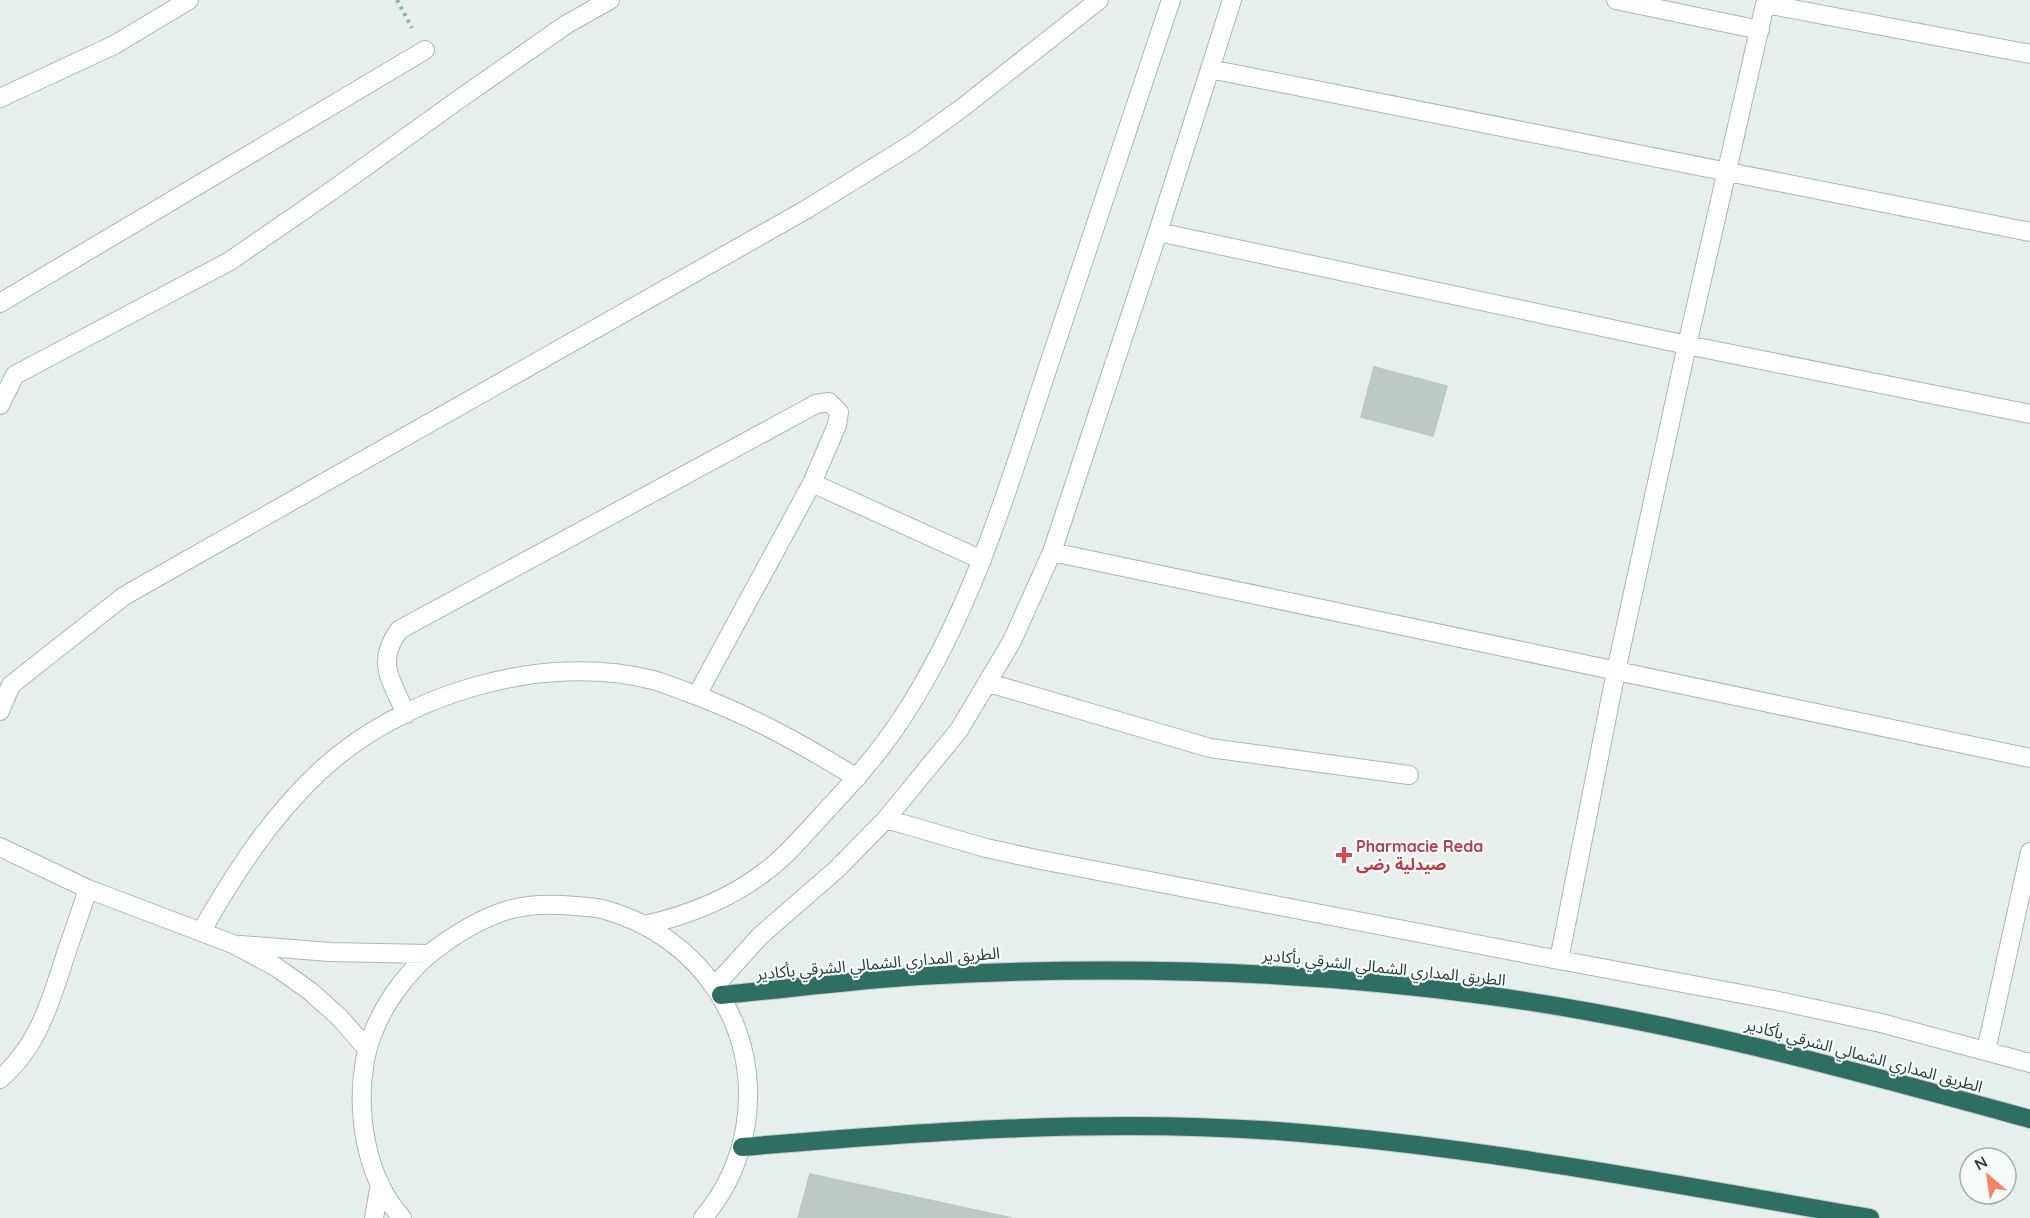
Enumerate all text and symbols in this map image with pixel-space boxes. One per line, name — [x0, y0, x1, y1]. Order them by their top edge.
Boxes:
place label: Pharmacie Reda صيدلية رضى — [1356, 836, 1483, 874]
marker: Pharmacie Reda صيدلية رضى — [1337, 848, 1351, 862]
street label: الطريق المداري الشمالي الشرقي بأكادير — [754, 942, 1001, 986]
street label: الطريق المداري الشمالي الشرقي بأكادير — [1260, 944, 1507, 992]
street label: الطريق المداري الشمالي الشرقي بأكادير — [1742, 1013, 1985, 1099]
north arrow — [1958, 1146, 2018, 1206]
text: N — [1971, 1151, 1991, 1174]

